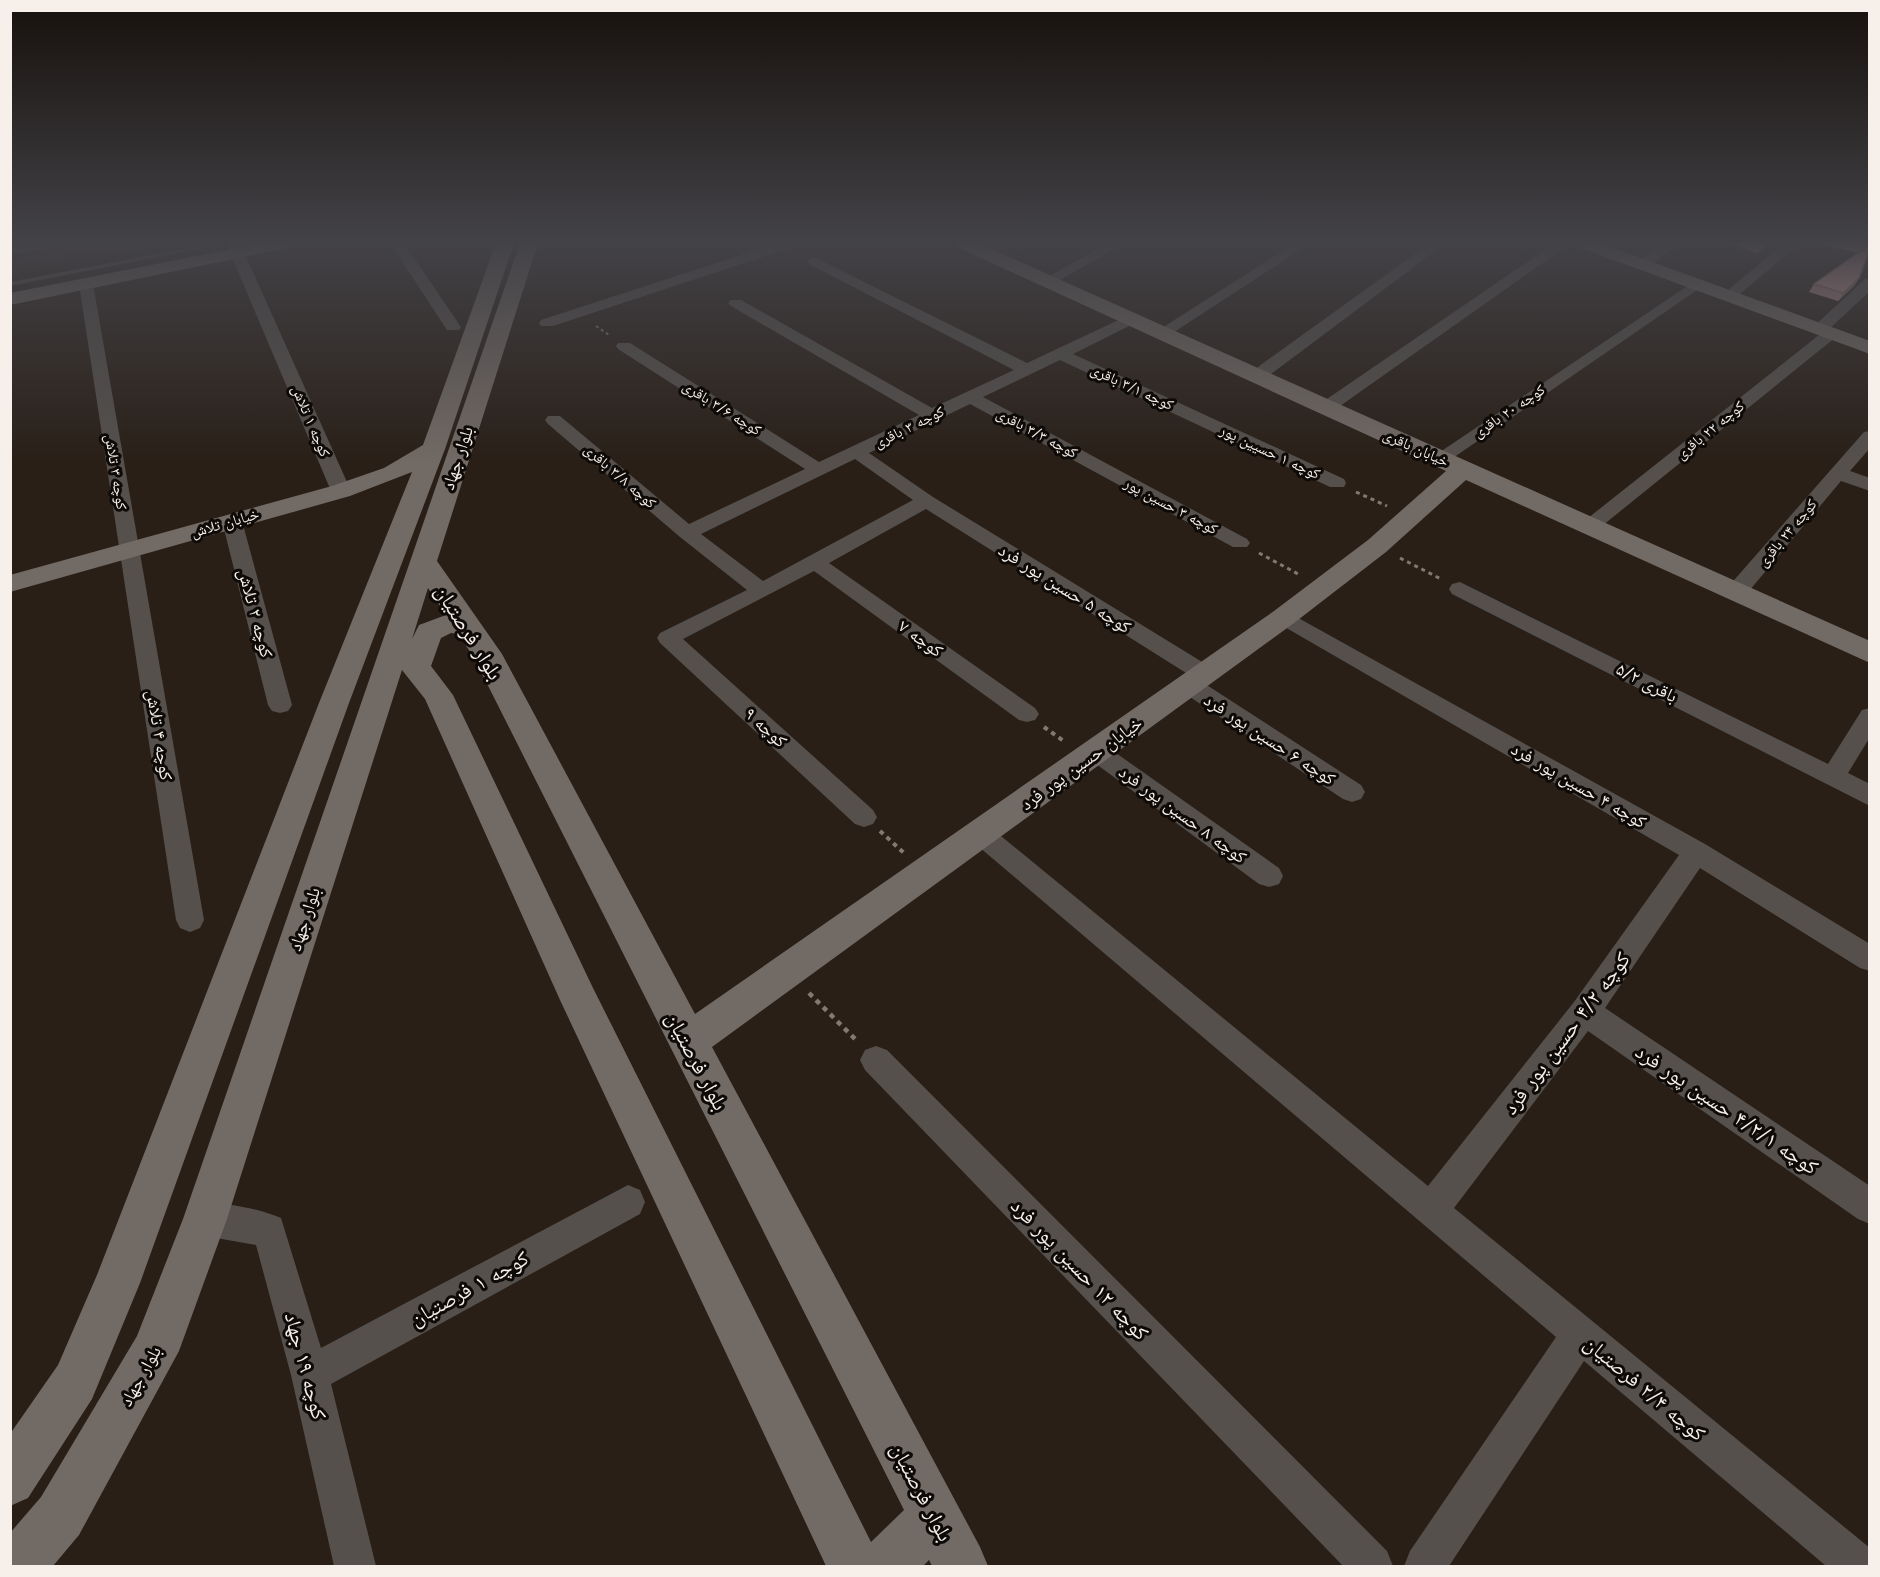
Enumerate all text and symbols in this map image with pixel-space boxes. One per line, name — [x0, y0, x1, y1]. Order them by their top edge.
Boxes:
street label: کوچه ۳/۱ باقری — [1087, 360, 1176, 415]
street label: کوچه ۳/۶ باقری — [679, 377, 765, 440]
street label: کوچه ۲۰ باقری — [1470, 380, 1549, 442]
street label: کوچه ۱ تلاش — [287, 382, 334, 460]
street label: کوچه ۲۲ باقری — [1672, 397, 1748, 464]
street label: کوچه ۳ باقری — [871, 402, 948, 453]
street label: کوچه ۳/۳ باقری — [993, 404, 1081, 463]
street label: کوچه ۱ حسیین پور — [1216, 420, 1323, 484]
street label: بلوار جهاد — [437, 424, 478, 493]
street label: خیابان باقری — [1380, 426, 1452, 472]
street label: کوچه ۳ تلاش — [100, 433, 131, 511]
street label: کوچه ۳/۸ باقری — [580, 440, 660, 513]
street label: کوچه ۳ حسین پور — [1120, 473, 1221, 539]
street label: کوچه ۲۴ باقری — [1753, 495, 1821, 571]
street label: خیابان تلاش — [189, 505, 262, 542]
street label: کوچه ۵ حسین پور فرد — [994, 539, 1136, 639]
street label: کوچه ۲ تلاش — [233, 566, 278, 661]
street label: بلوار فرصتیان — [430, 580, 508, 684]
street label: کوچه ۷ — [894, 615, 948, 662]
street label: باقری ۵/۲ — [1613, 658, 1681, 707]
street label: کوچه ۴ تلاش — [142, 688, 178, 782]
street label: کوچه ۶ حسین پور فرد — [1200, 689, 1340, 791]
street label: کوچه ۹ — [740, 703, 792, 752]
street label: خیابان حسین پور فرد — [1016, 712, 1147, 815]
street label: کوچه ۴ حسین پور فرد — [1507, 738, 1651, 833]
street label: کوچه ۸ حسین پور فرد — [1115, 761, 1251, 869]
street label: بلوار جهاد — [284, 885, 325, 954]
street label: کوچه ۴/۲ حسین پور فرد — [1497, 947, 1636, 1120]
street label: بلوار فرصتیان — [661, 1008, 733, 1114]
street label: کوچه ۴/۲/۱ حسین پور فرد — [1630, 1039, 1823, 1180]
street label: کوچه ۱۲ حسین پور فرد — [1005, 1193, 1154, 1346]
street label: کوچه ۱ فرصتیان — [405, 1245, 533, 1331]
street label: کوچه ۱۹ جهاد — [280, 1310, 332, 1423]
street label: کوچه ۲/۴ فرصتیان — [1579, 1330, 1711, 1446]
street label: بلوار جهاد — [115, 1342, 166, 1410]
street label: بلوار فرصتیان — [886, 1439, 958, 1545]

